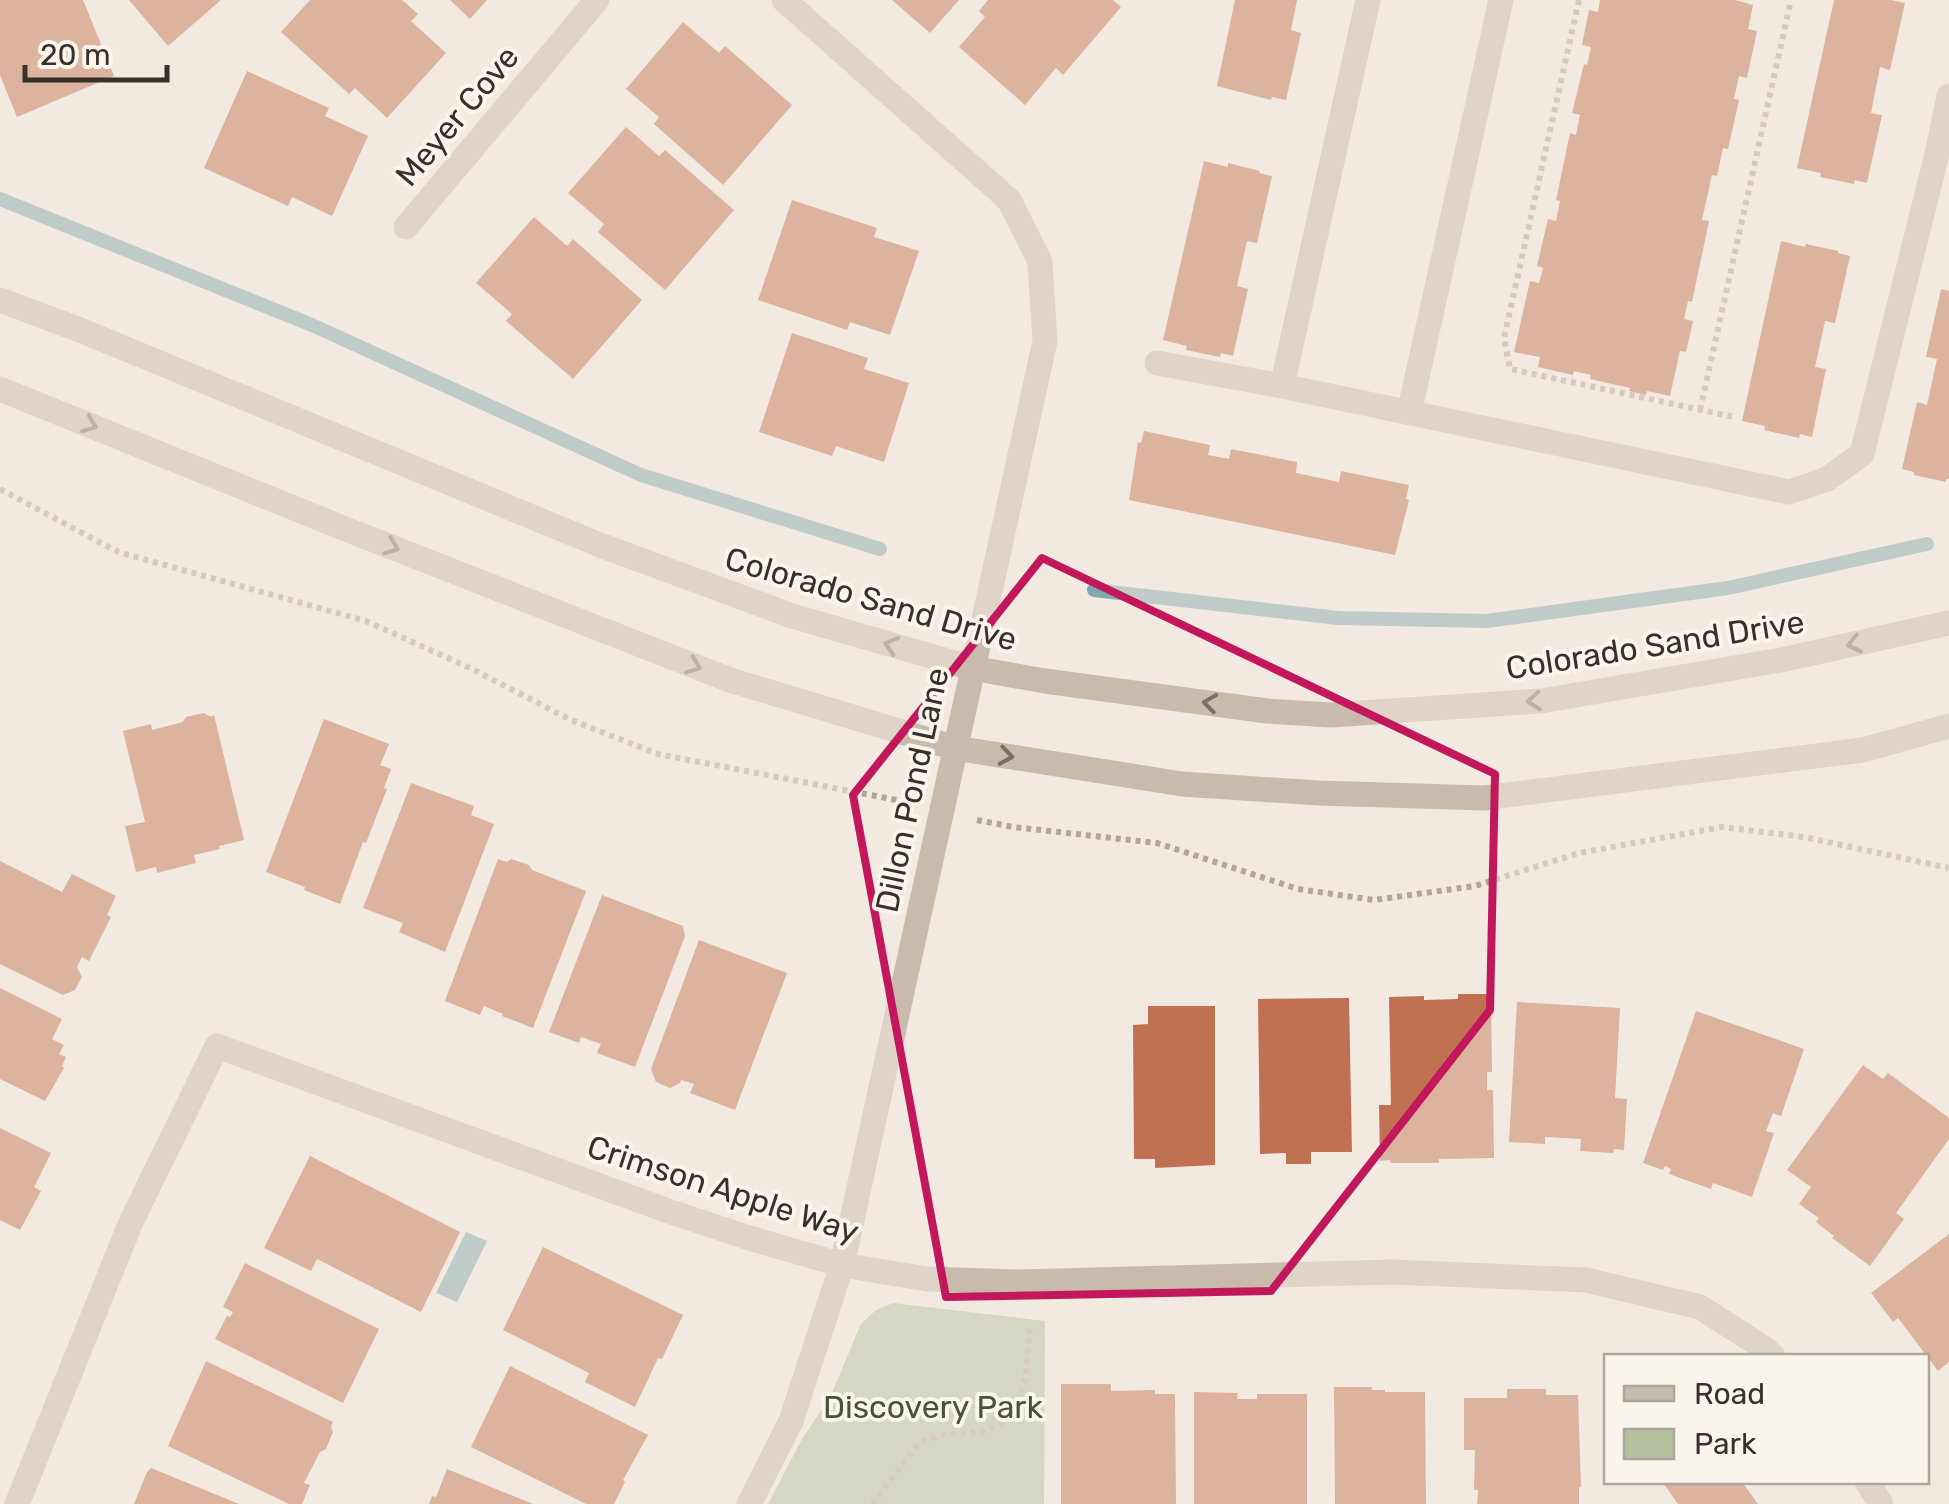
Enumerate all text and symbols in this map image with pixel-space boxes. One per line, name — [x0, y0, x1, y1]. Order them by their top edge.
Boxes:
scale bar — [25, 20, 168, 82]
text: 20 m — [40, 37, 111, 73]
street label: Meyer Cove — [387, 38, 527, 194]
one-way arrow — [81, 414, 98, 434]
one-way arrow — [382, 536, 399, 556]
street label: Colorado Sand Drive — [721, 539, 1021, 659]
street label: Colorado Sand Drive — [1503, 603, 1807, 687]
one-way arrow — [1846, 632, 1863, 653]
one-way arrow — [883, 636, 900, 657]
one-way arrow — [684, 655, 702, 675]
street label: Dillon Pond Lane — [868, 664, 956, 916]
one-way arrow — [1526, 690, 1542, 711]
one-way arrow — [1202, 694, 1218, 715]
one-way arrow — [998, 745, 1014, 766]
street label: Crimson Apple Way — [582, 1127, 864, 1251]
legend — [1604, 1354, 1929, 1484]
text: Road — [1694, 1376, 1765, 1412]
park label: Discovery Park — [823, 1388, 1043, 1426]
text: Park — [1694, 1426, 1757, 1462]

